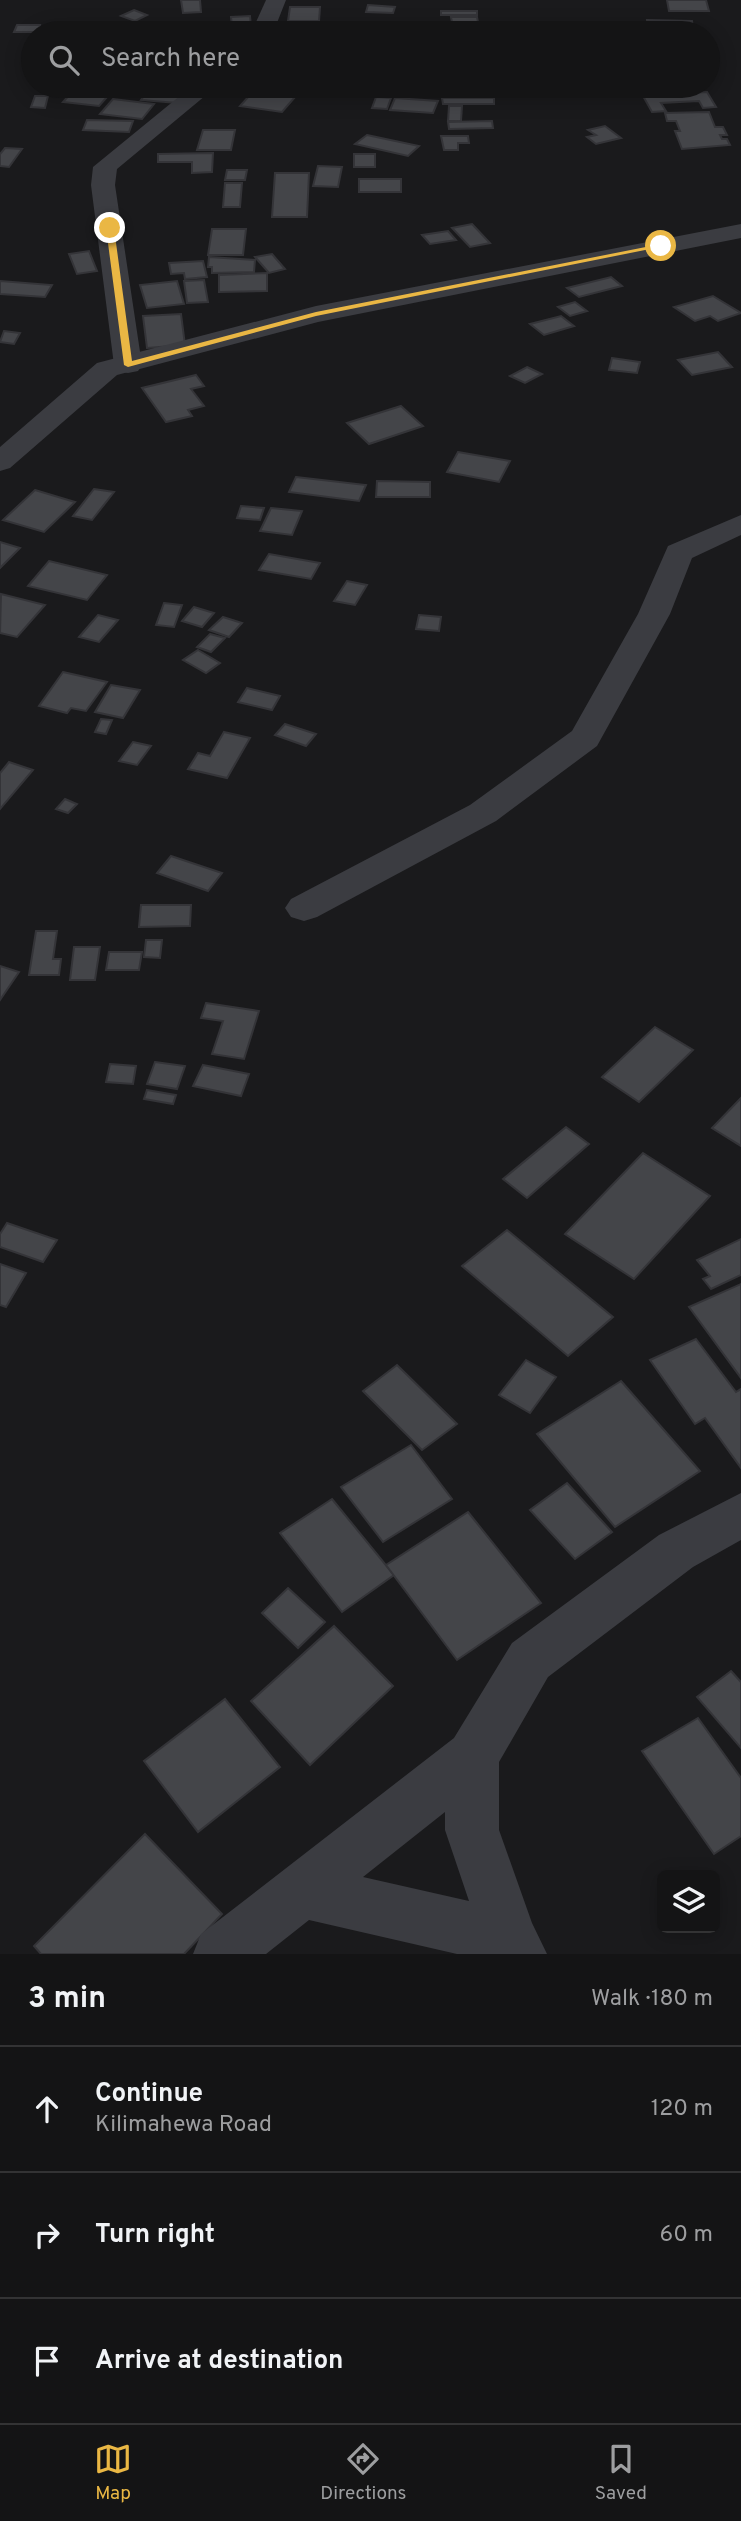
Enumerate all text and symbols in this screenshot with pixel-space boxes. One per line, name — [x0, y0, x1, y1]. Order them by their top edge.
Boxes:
search box — [21, 21, 720, 98]
icon: search — [45, 41, 83, 79]
text: Search here — [101, 43, 240, 76]
route end — [94, 212, 125, 243]
route start — [645, 230, 676, 261]
map controls — [657, 1870, 720, 1933]
button: layers — [657, 1870, 720, 1933]
text: 3 min — [28, 1981, 106, 2018]
text: Walk · 180 m — [591, 1985, 713, 2014]
text: Continue — [95, 2078, 203, 2111]
icon: ahead — [28, 2090, 66, 2128]
text: 120 m — [651, 2095, 713, 2124]
text: Kilimahewa Road — [95, 2111, 272, 2140]
icon: right — [28, 2216, 66, 2254]
text: Turn right — [95, 2219, 215, 2252]
text: 60 m — [660, 2221, 713, 2250]
icon: arrive — [28, 2342, 66, 2380]
text: Arrive at destination — [95, 2345, 343, 2378]
tab: Map — [94, 2440, 132, 2506]
tab: Directions — [320, 2440, 407, 2506]
tab: Saved — [595, 2440, 647, 2506]

